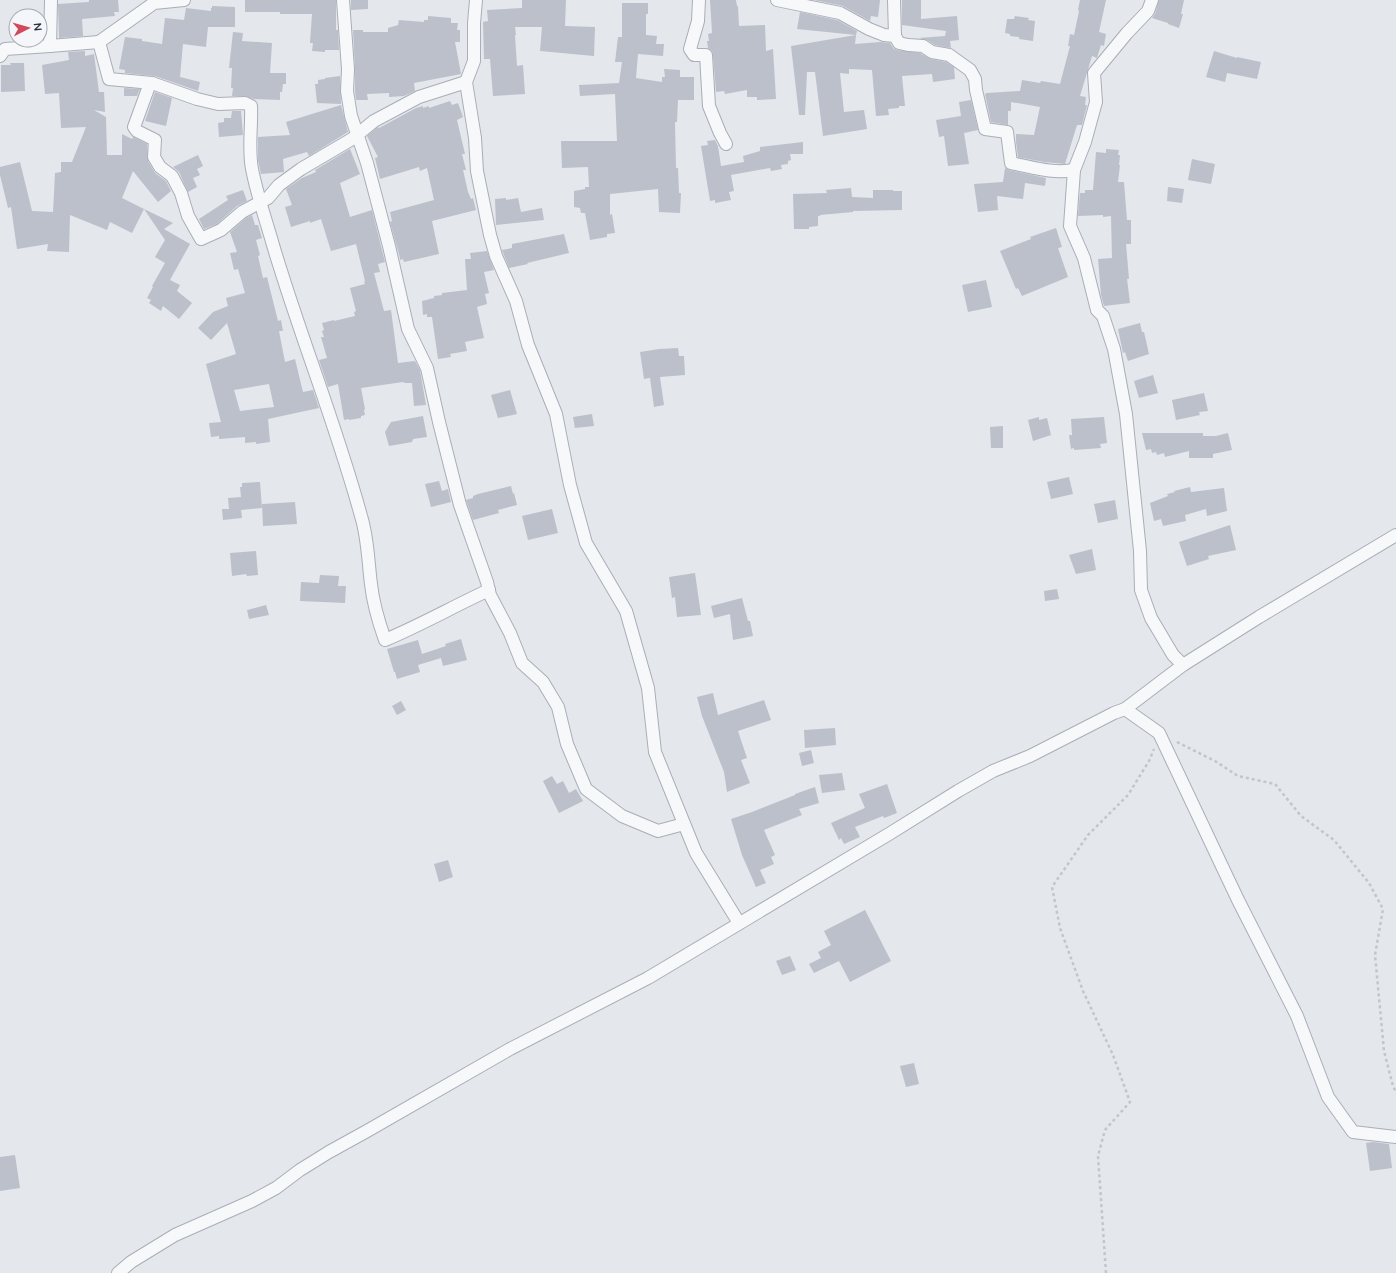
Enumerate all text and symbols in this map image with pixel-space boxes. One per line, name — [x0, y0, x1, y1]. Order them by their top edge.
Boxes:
north arrow — [8, 8, 48, 48]
text: N — [31, 22, 45, 32]

